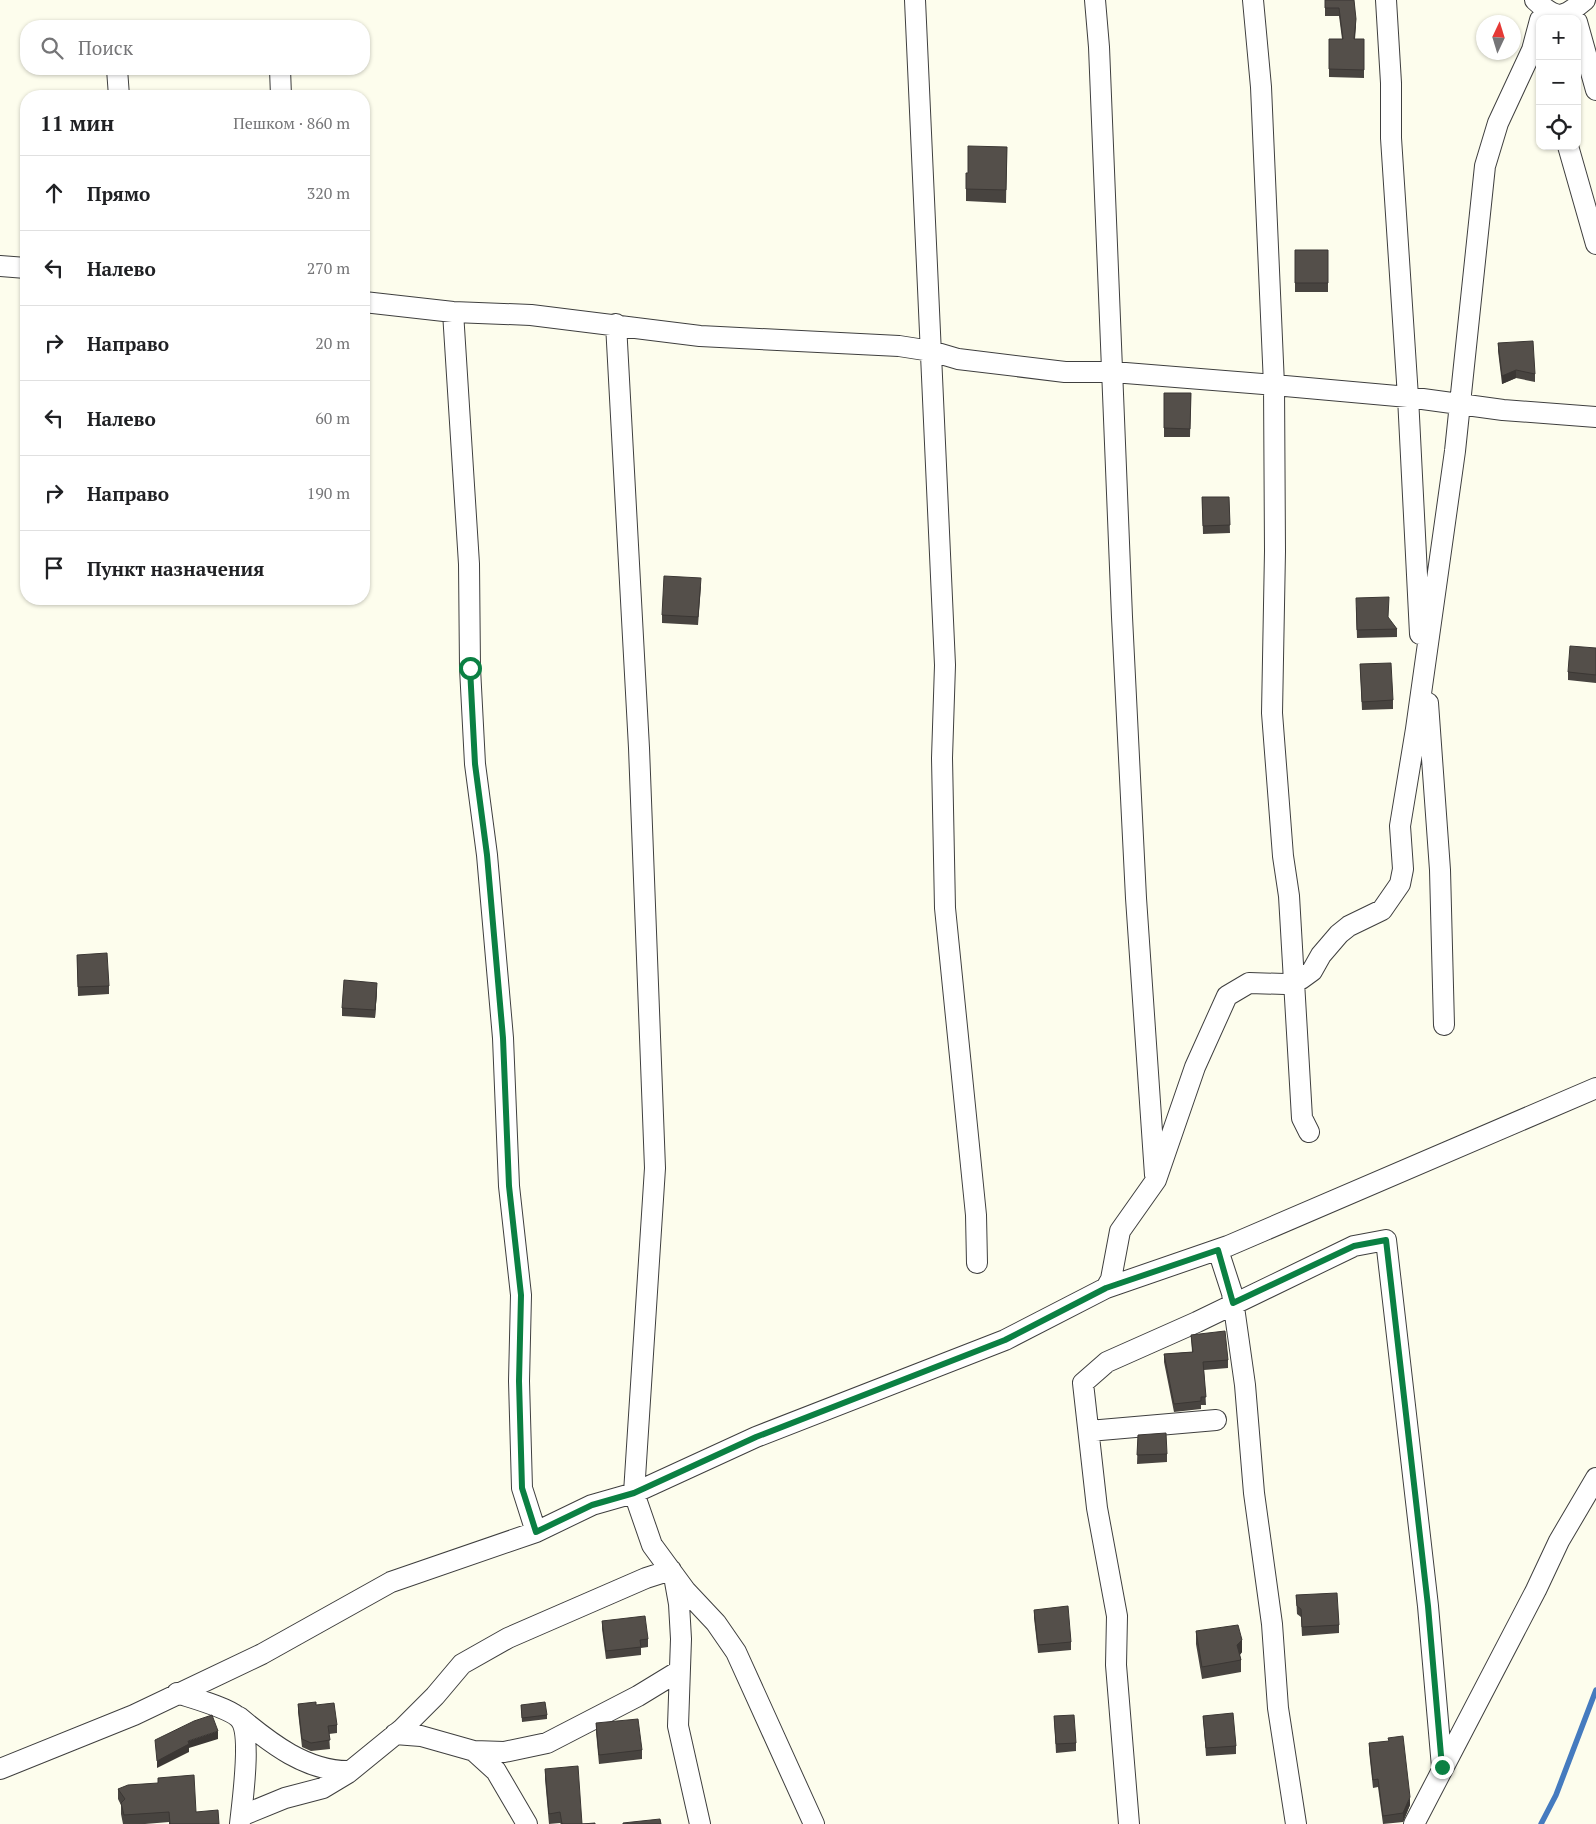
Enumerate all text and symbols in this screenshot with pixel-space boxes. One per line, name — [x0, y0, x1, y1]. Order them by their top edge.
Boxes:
north arrow — [1476, 15, 1521, 60]
map controls — [1536, 15, 1581, 150]
button: + — [1536, 15, 1581, 60]
search box — [20, 20, 370, 75]
icon: search — [38, 34, 66, 62]
text: Поиск — [78, 35, 133, 60]
button: − — [1536, 60, 1581, 105]
button: locate — [1536, 105, 1581, 150]
text: 11 мин — [40, 109, 114, 137]
text: Пешком · 860 m — [233, 112, 350, 134]
icon: ahead — [40, 179, 68, 207]
text: Прямо — [87, 181, 150, 206]
text: 320 m — [307, 182, 350, 204]
icon: left — [40, 254, 68, 282]
text: Налево — [87, 256, 156, 281]
text: 270 m — [307, 257, 350, 279]
icon: right — [40, 329, 68, 357]
text: Направо — [87, 331, 169, 356]
text: 20 m — [315, 332, 350, 354]
icon: left — [40, 404, 68, 432]
text: Налево — [87, 406, 156, 431]
text: 60 m — [315, 407, 350, 429]
icon: right — [40, 479, 68, 507]
text: Направо — [87, 481, 169, 506]
text: 190 m — [307, 482, 350, 504]
icon: arrive — [40, 554, 68, 582]
text: Пункт назначения — [87, 556, 264, 581]
route start — [459, 657, 482, 680]
route end — [1431, 1756, 1454, 1779]

